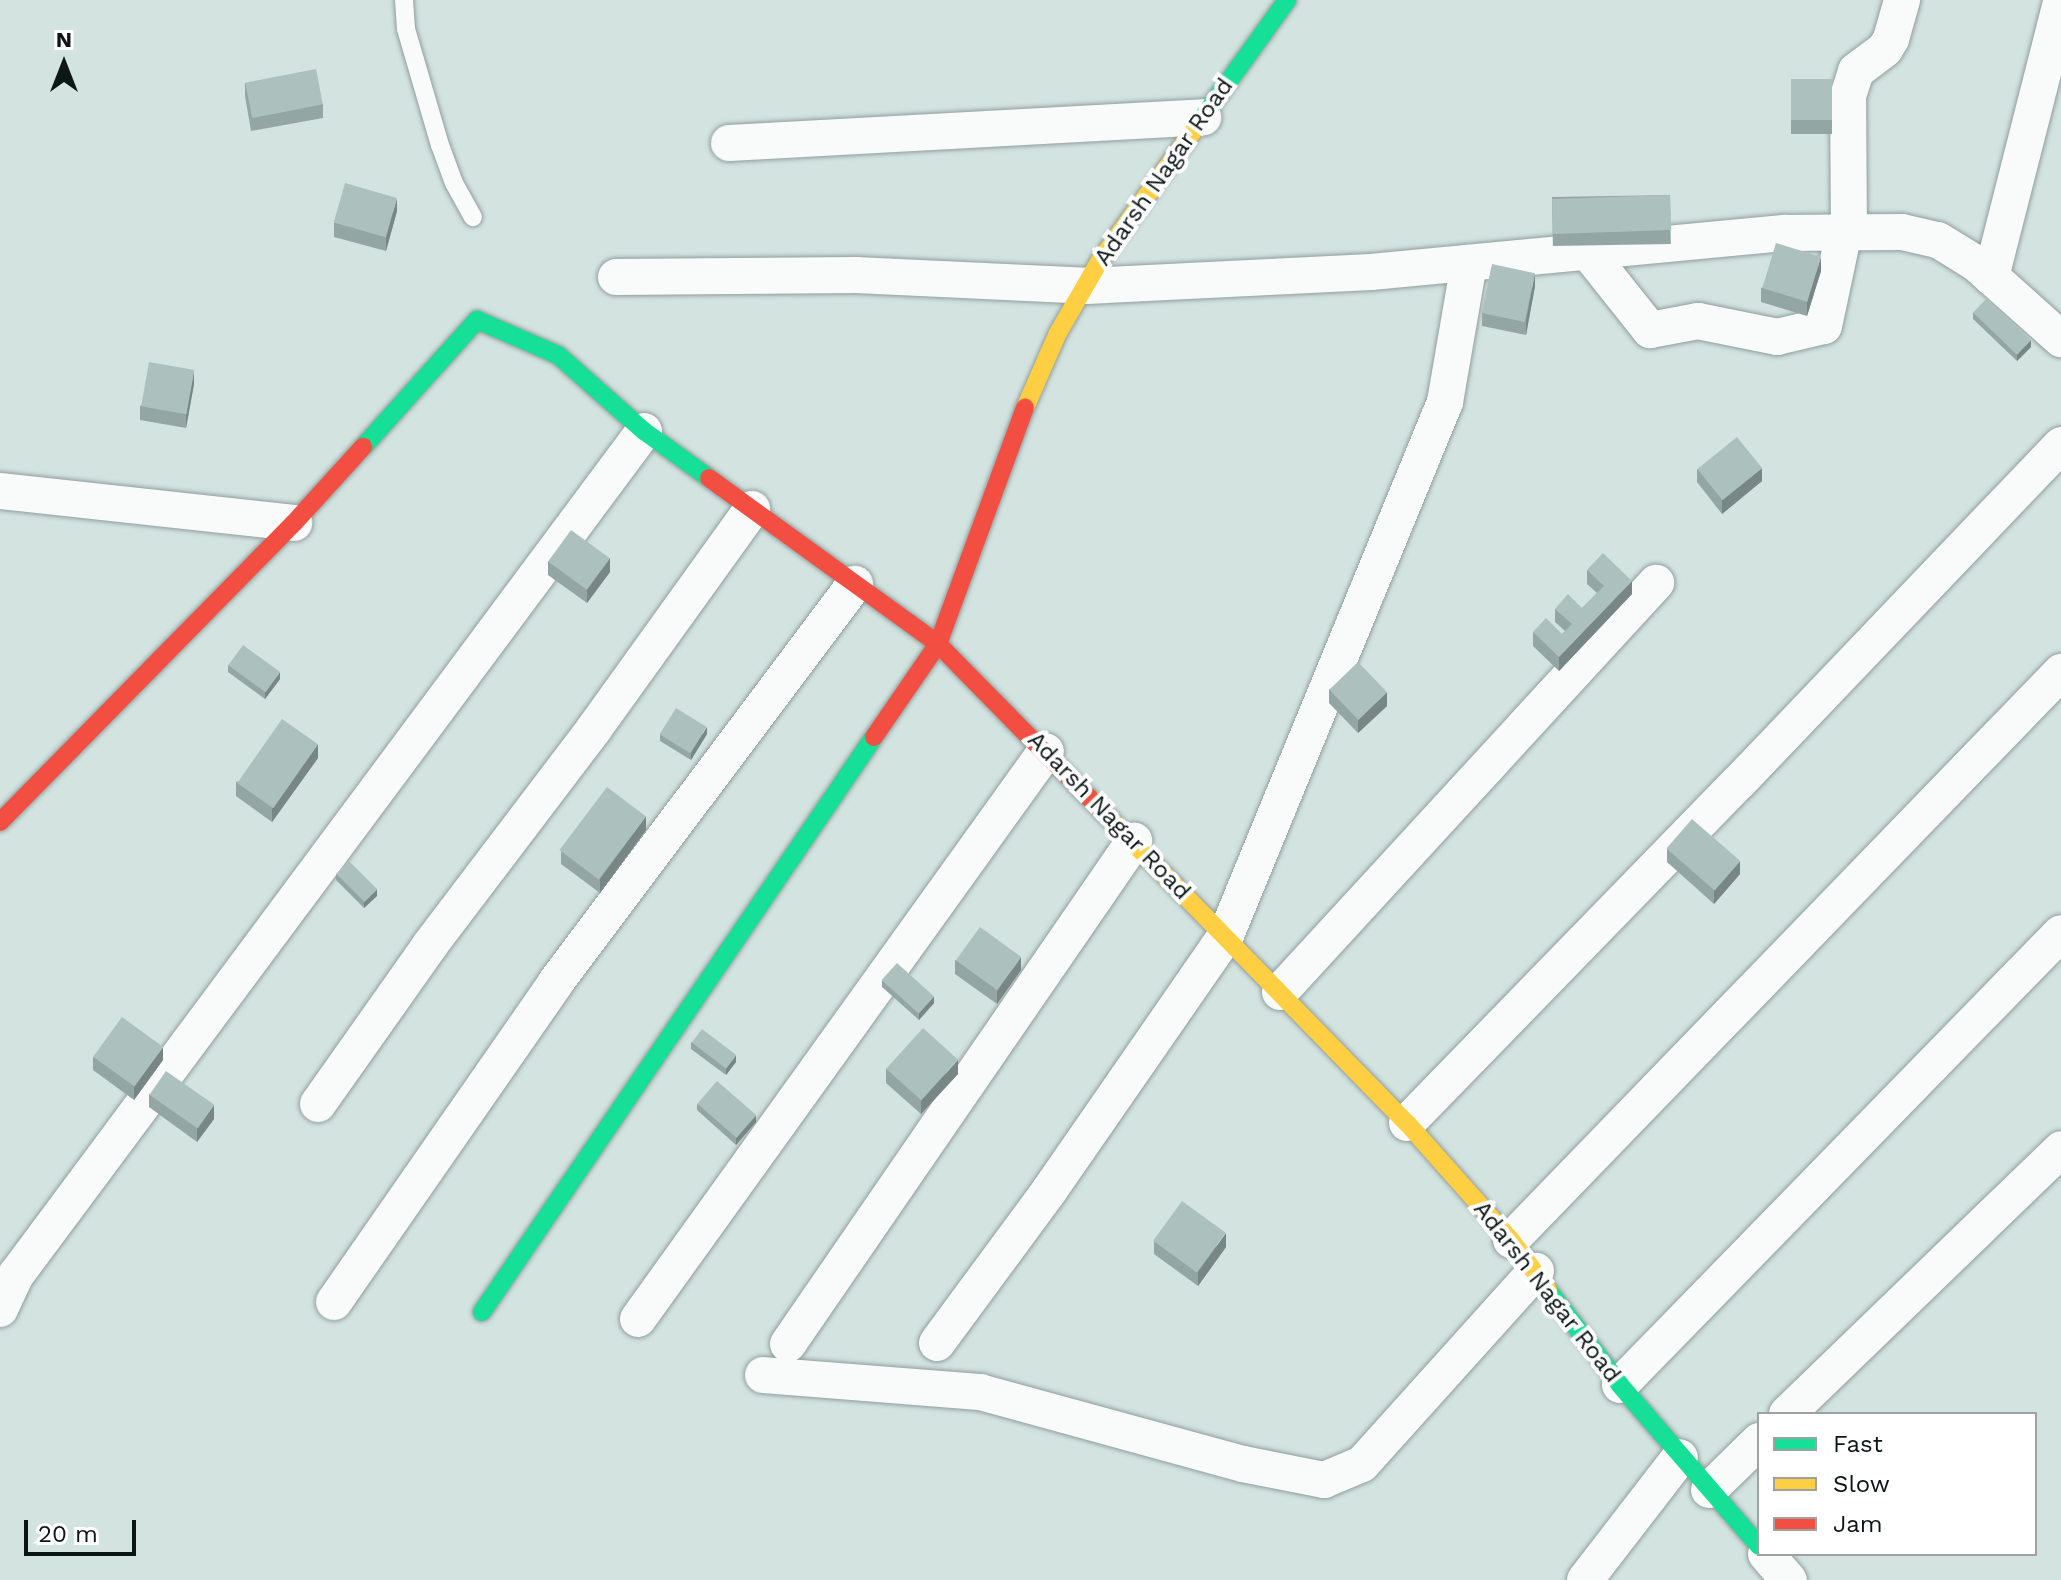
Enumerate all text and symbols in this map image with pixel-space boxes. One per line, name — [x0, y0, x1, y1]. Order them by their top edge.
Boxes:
north arrow — [24, 24, 104, 104]
text: N — [56, 27, 72, 52]
street label: Adarsh Nagar Road — [1088, 72, 1240, 272]
street label: Adarsh Nagar Road — [1021, 726, 1197, 906]
street label: Adarsh Nagar Road — [1467, 1195, 1627, 1389]
legend — [1757, 1412, 2037, 1556]
text: Fast — [1833, 1430, 1883, 1458]
text: Slow — [1833, 1470, 1890, 1498]
scale bar — [28, 1504, 140, 1554]
text: Jam — [1833, 1510, 1883, 1538]
text: 20 m — [38, 1520, 98, 1548]

